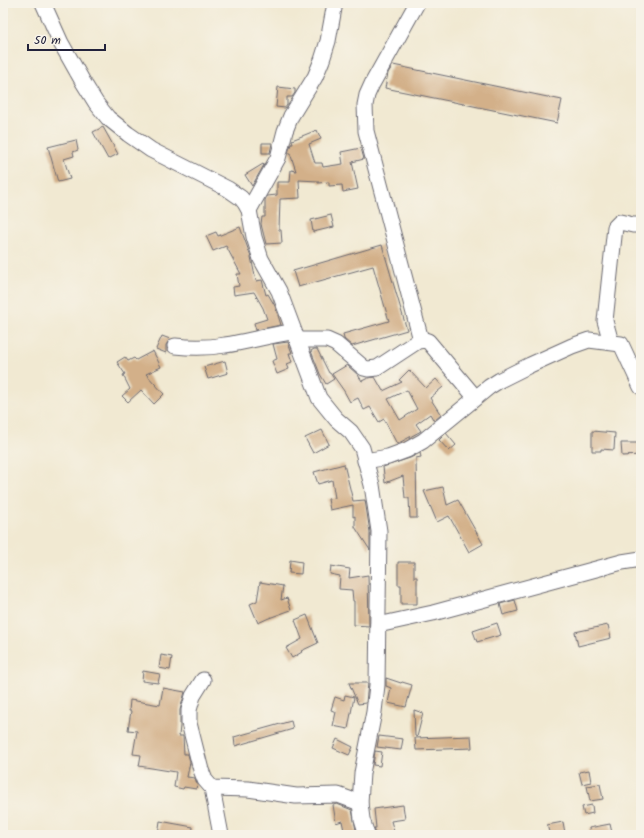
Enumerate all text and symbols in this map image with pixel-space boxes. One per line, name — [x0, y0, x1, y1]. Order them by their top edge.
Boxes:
scale bar — [28, 26, 105, 52]
text: 50 m — [34, 31, 61, 50]

